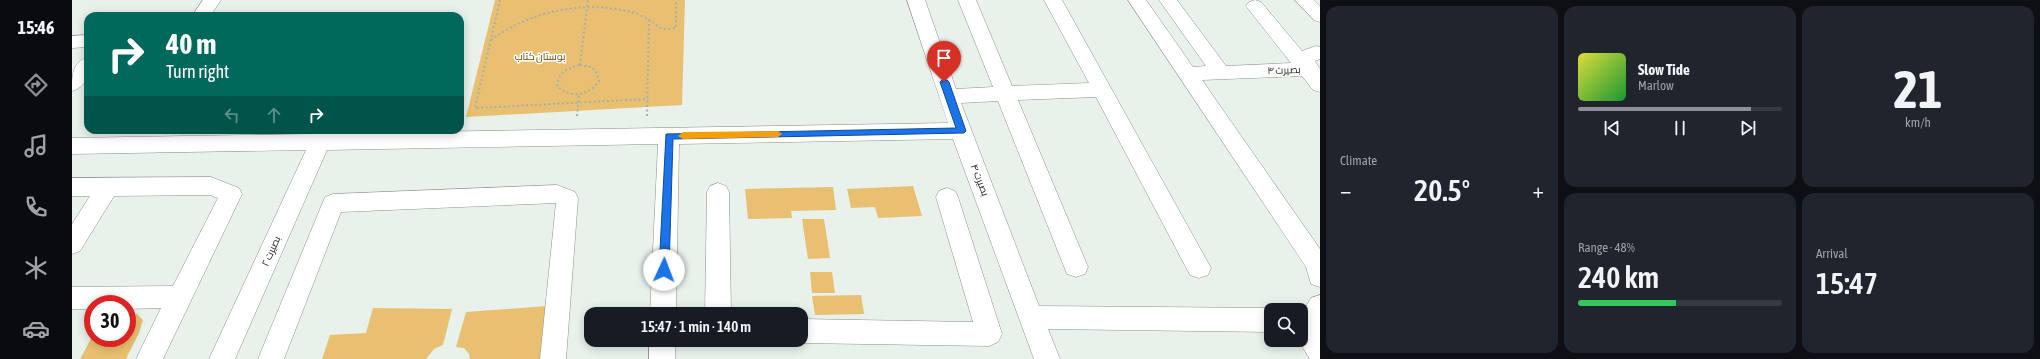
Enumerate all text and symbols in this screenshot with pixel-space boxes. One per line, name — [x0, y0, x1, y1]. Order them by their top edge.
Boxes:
text: 15:46 — [17, 17, 55, 38]
icon: right — [100, 28, 152, 80]
text: 40 m — [166, 28, 216, 60]
pin — [927, 41, 961, 82]
icon: arrive — [933, 47, 955, 69]
park label: بوستان کتاب — [515, 51, 565, 63]
text: 21 — [1894, 59, 1942, 119]
text: Turn right — [166, 61, 229, 82]
text: Slow Tide — [1638, 61, 1690, 78]
street label: بصیرت ۴ — [1267, 64, 1301, 76]
icon: directions — [22, 71, 50, 99]
text: Marlow — [1638, 78, 1674, 93]
icon: left — [221, 104, 243, 126]
icon: ahead — [263, 104, 285, 126]
icon: right — [305, 104, 327, 126]
text: km/h — [1905, 115, 1931, 130]
icon: previous — [1601, 117, 1623, 139]
icon: pause — [1669, 117, 1691, 139]
icon: next — [1737, 117, 1759, 139]
icon: music — [22, 132, 50, 160]
text: Climate — [1340, 153, 1377, 168]
street label: بصیرت ۴ — [969, 163, 991, 197]
text: 20.5° — [1414, 173, 1470, 207]
text: − — [1340, 177, 1351, 203]
text: + — [1533, 177, 1544, 203]
icon: phone — [22, 193, 50, 221]
street label: بصیرت ۲ — [260, 234, 282, 268]
text: Range · 48% — [1578, 240, 1635, 255]
text: Arrival — [1816, 246, 1848, 261]
position arrow — [643, 249, 685, 291]
icon: climate — [22, 254, 50, 282]
text: 240 km — [1578, 260, 1659, 294]
text: 15:47 — [1816, 266, 1878, 300]
speed limit sign: 30 — [84, 295, 136, 347]
map controls — [1264, 303, 1308, 347]
button: search — [1264, 303, 1308, 347]
icon: car — [22, 315, 50, 343]
text: 15:47 · 1 min · 140 m — [641, 318, 751, 335]

